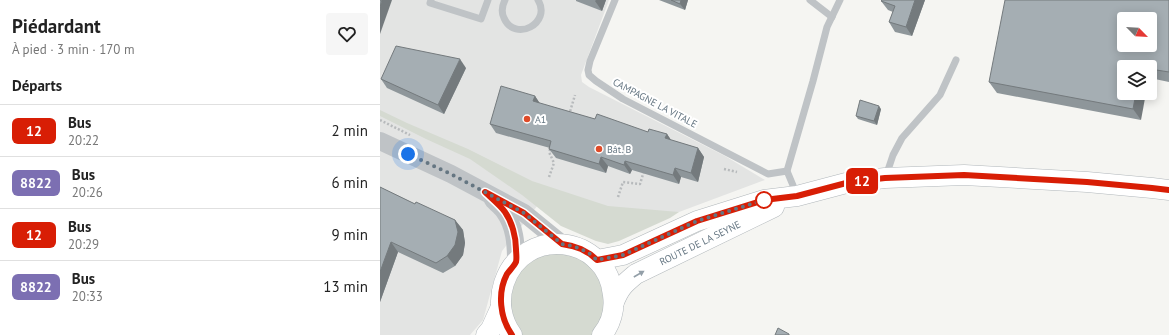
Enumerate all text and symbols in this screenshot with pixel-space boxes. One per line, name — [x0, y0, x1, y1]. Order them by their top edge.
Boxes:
north arrow — [1117, 12, 1157, 52]
map controls — [1117, 12, 1157, 100]
button: heart — [326, 13, 368, 55]
text: Piédardant — [12, 14, 101, 38]
text: À pied · 3 min · 170 m — [12, 41, 134, 58]
button: layers — [1117, 60, 1157, 100]
street label: CAMPAGNE LA VITALE — [611, 75, 699, 131]
text: Départs — [12, 76, 62, 95]
text: Bus — [68, 113, 91, 132]
place label: A1 — [535, 113, 546, 126]
marker: A1 — [522, 114, 532, 124]
text: 2 min — [331, 121, 368, 140]
text: 12 — [26, 122, 42, 140]
text: 20:22 — [68, 132, 99, 149]
place label: Bât. B — [607, 143, 631, 156]
your location — [398, 144, 418, 164]
marker: Bât. B — [594, 144, 604, 154]
text: Bus — [72, 165, 95, 184]
line badge: 12 — [844, 168, 880, 194]
text: 12 — [854, 172, 870, 190]
text: 6 min — [331, 173, 368, 192]
text: 8822 — [20, 174, 52, 192]
text: 20:26 — [72, 184, 103, 201]
unlabelled marker — [755, 191, 773, 209]
text: Bus — [68, 217, 91, 236]
street label: ROUTE DE LA SEYNE — [657, 218, 743, 268]
text: 9 min — [331, 225, 368, 244]
text: 12 — [26, 226, 42, 244]
text: 20:29 — [68, 236, 99, 253]
text: Bus — [72, 269, 95, 288]
one-way arrow — [633, 270, 645, 277]
text: 13 min — [323, 277, 368, 296]
text: 8822 — [20, 278, 52, 296]
text: 20:33 — [72, 288, 103, 305]

